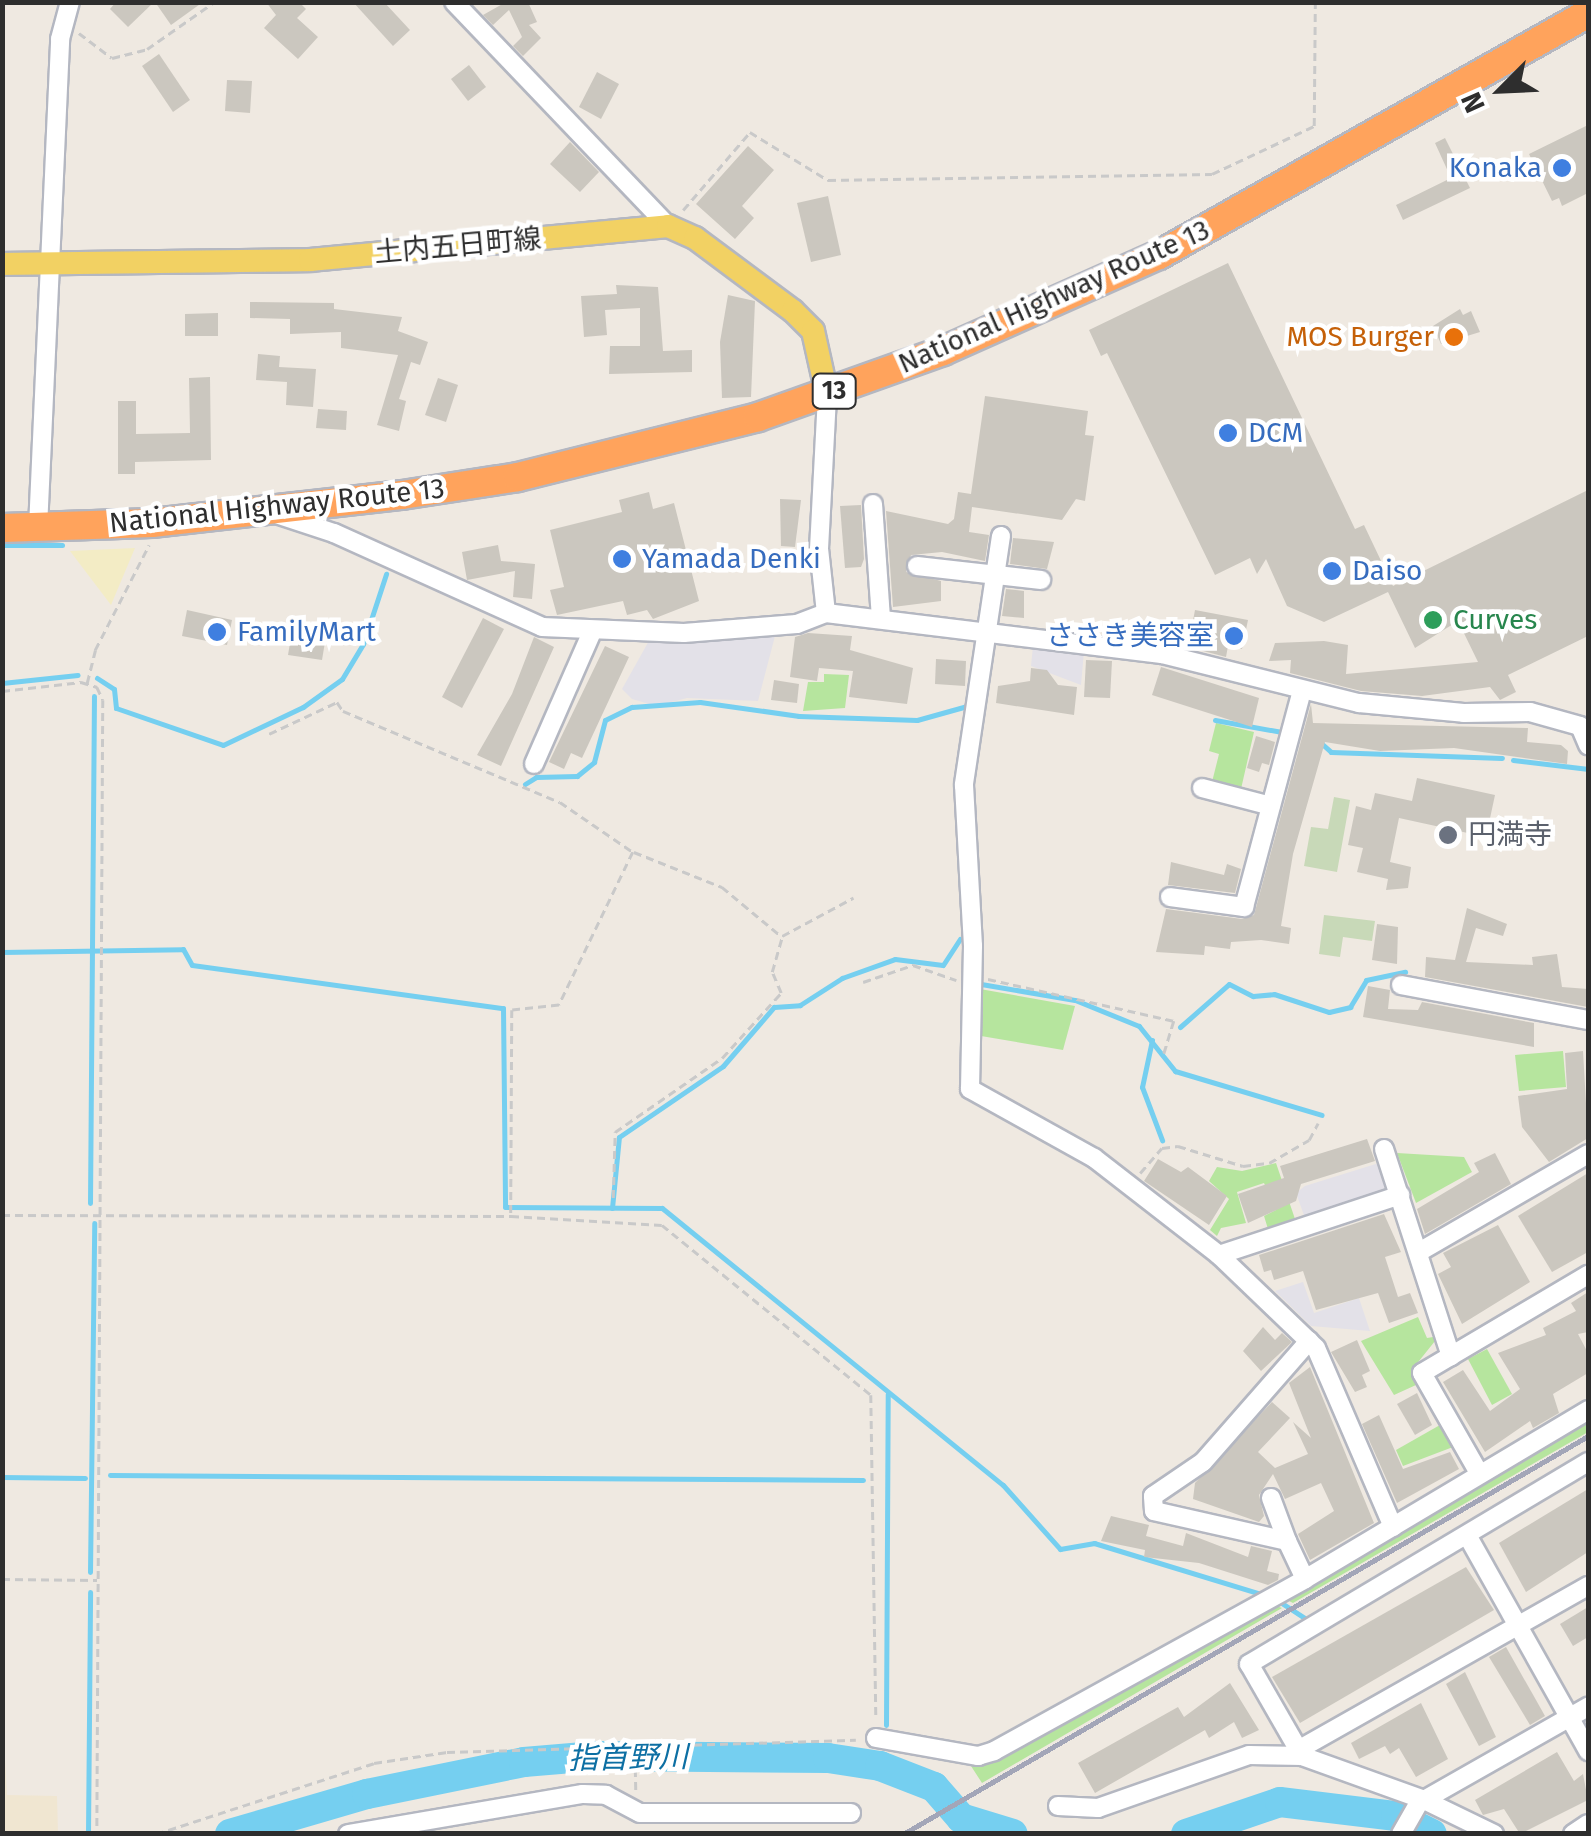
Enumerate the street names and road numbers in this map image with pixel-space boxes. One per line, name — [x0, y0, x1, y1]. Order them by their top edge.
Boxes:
street label: National Highway Route 13 — [893, 213, 1215, 381]
street label: 土内五日町線 — [373, 222, 543, 270]
road number: 13 — [812, 371, 856, 411]
street label: National Highway Route 13 — [108, 472, 446, 540]

